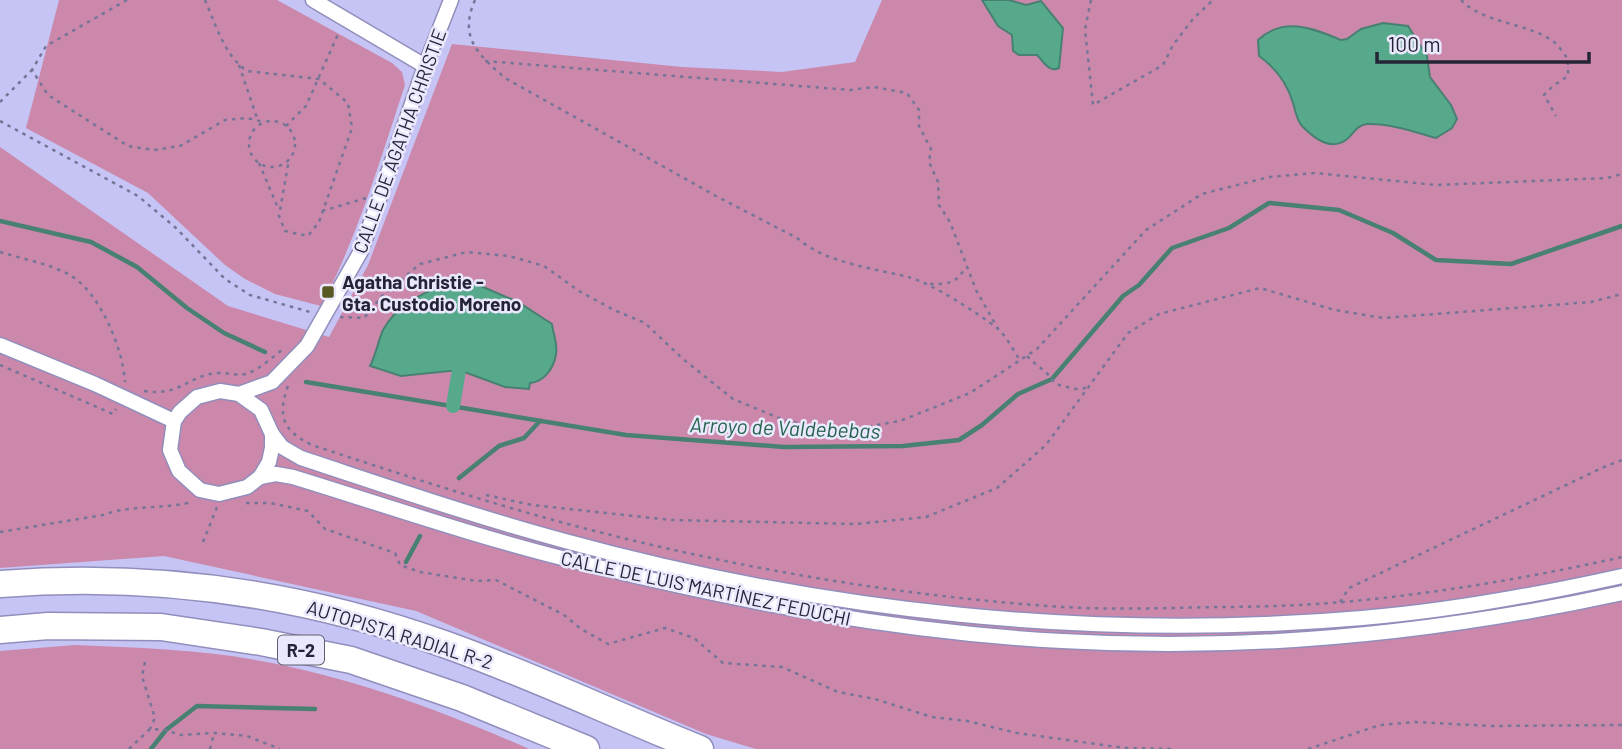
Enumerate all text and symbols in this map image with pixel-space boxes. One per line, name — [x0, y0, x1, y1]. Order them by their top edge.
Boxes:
scale bar — [1377, 21, 1589, 65]
street label: CALLE DE AGATHA CHRISTIE — [348, 26, 450, 256]
text: 100 m — [1388, 31, 1441, 56]
place label: Agatha Christie - Gta. Custodio Moreno — [342, 270, 521, 315]
marker: Agatha Christie - Gta. Custodio Moreno — [320, 284, 336, 300]
water label: Arroyo de Valdebebas — [689, 411, 881, 443]
street label: CALLE DE LUIS MARTÍNEZ FEDUCHI — [559, 546, 853, 630]
street label: AUTOPISTA RADIAL R-2 — [304, 595, 496, 673]
road number: R-2 — [278, 636, 324, 664]

